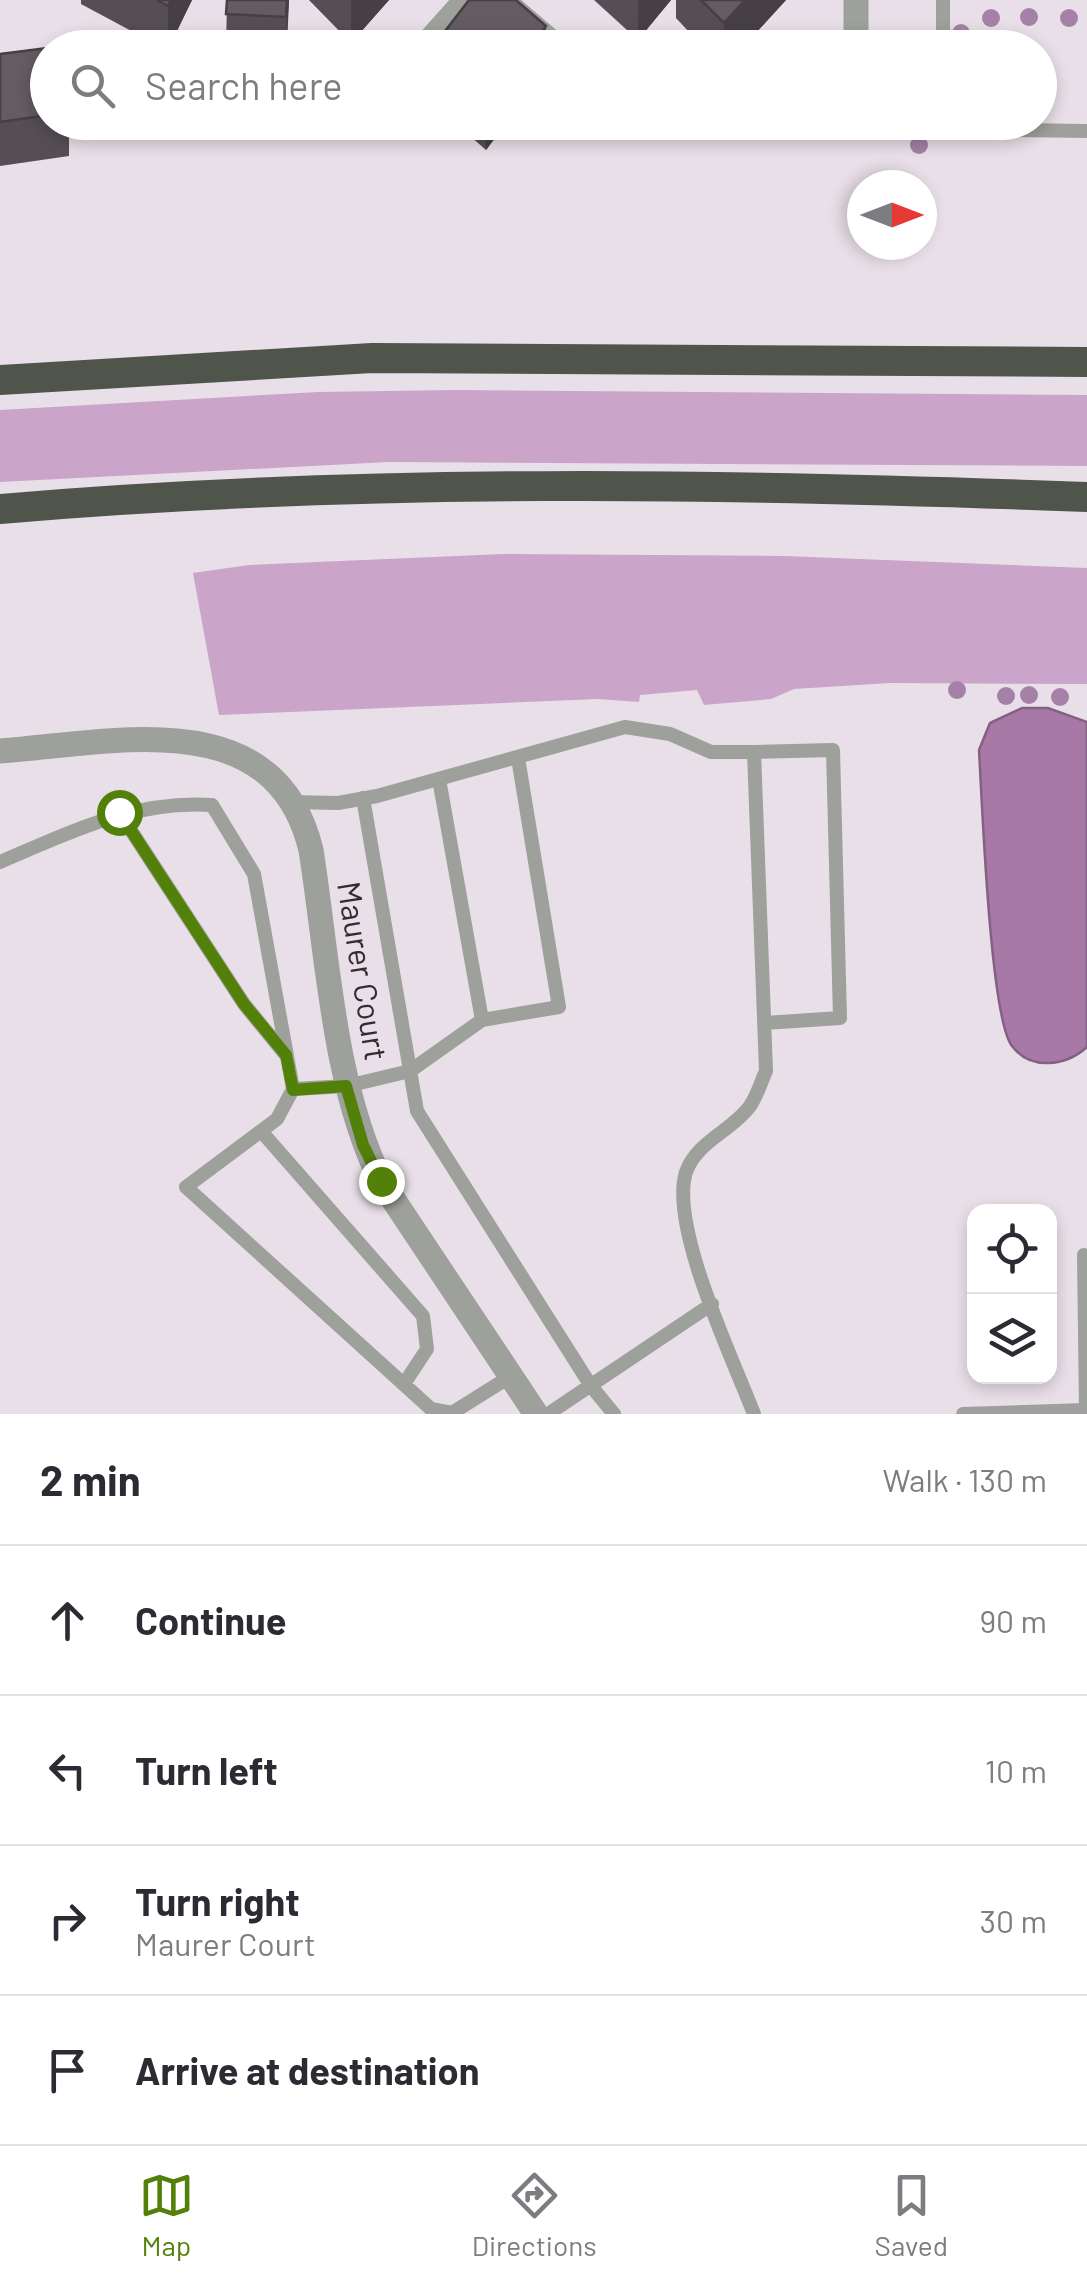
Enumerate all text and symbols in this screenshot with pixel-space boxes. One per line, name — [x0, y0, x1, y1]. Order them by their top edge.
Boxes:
search box — [30, 30, 1057, 140]
icon: search — [65, 58, 120, 113]
text: Search here — [145, 62, 343, 108]
north arrow — [847, 170, 937, 260]
route start — [97, 790, 143, 836]
street label: Maurer Court — [331, 878, 397, 1063]
route end — [359, 1159, 405, 1205]
map controls — [967, 1204, 1057, 1384]
button: locate — [967, 1204, 1057, 1294]
button: layers — [967, 1294, 1057, 1384]
text: 2 min — [40, 1454, 141, 1504]
text: Walk · 130 m — [883, 1460, 1047, 1498]
icon: ahead — [40, 1593, 95, 1648]
text: Continue — [135, 1597, 286, 1643]
text: 90 m — [979, 1601, 1047, 1639]
icon: left — [40, 1743, 95, 1798]
text: Turn left — [135, 1747, 278, 1793]
text: 10 m — [985, 1751, 1047, 1789]
text: Turn right — [135, 1878, 300, 1924]
icon: right — [40, 1893, 95, 1948]
text: 30 m — [980, 1901, 1047, 1939]
text: Maurer Court — [135, 1924, 316, 1962]
icon: arrive — [40, 2043, 95, 2098]
text: Arrive at destination — [135, 2047, 480, 2093]
tab: Map — [139, 2168, 194, 2262]
tab: Directions — [472, 2168, 597, 2262]
tab: Saved — [875, 2168, 948, 2262]

